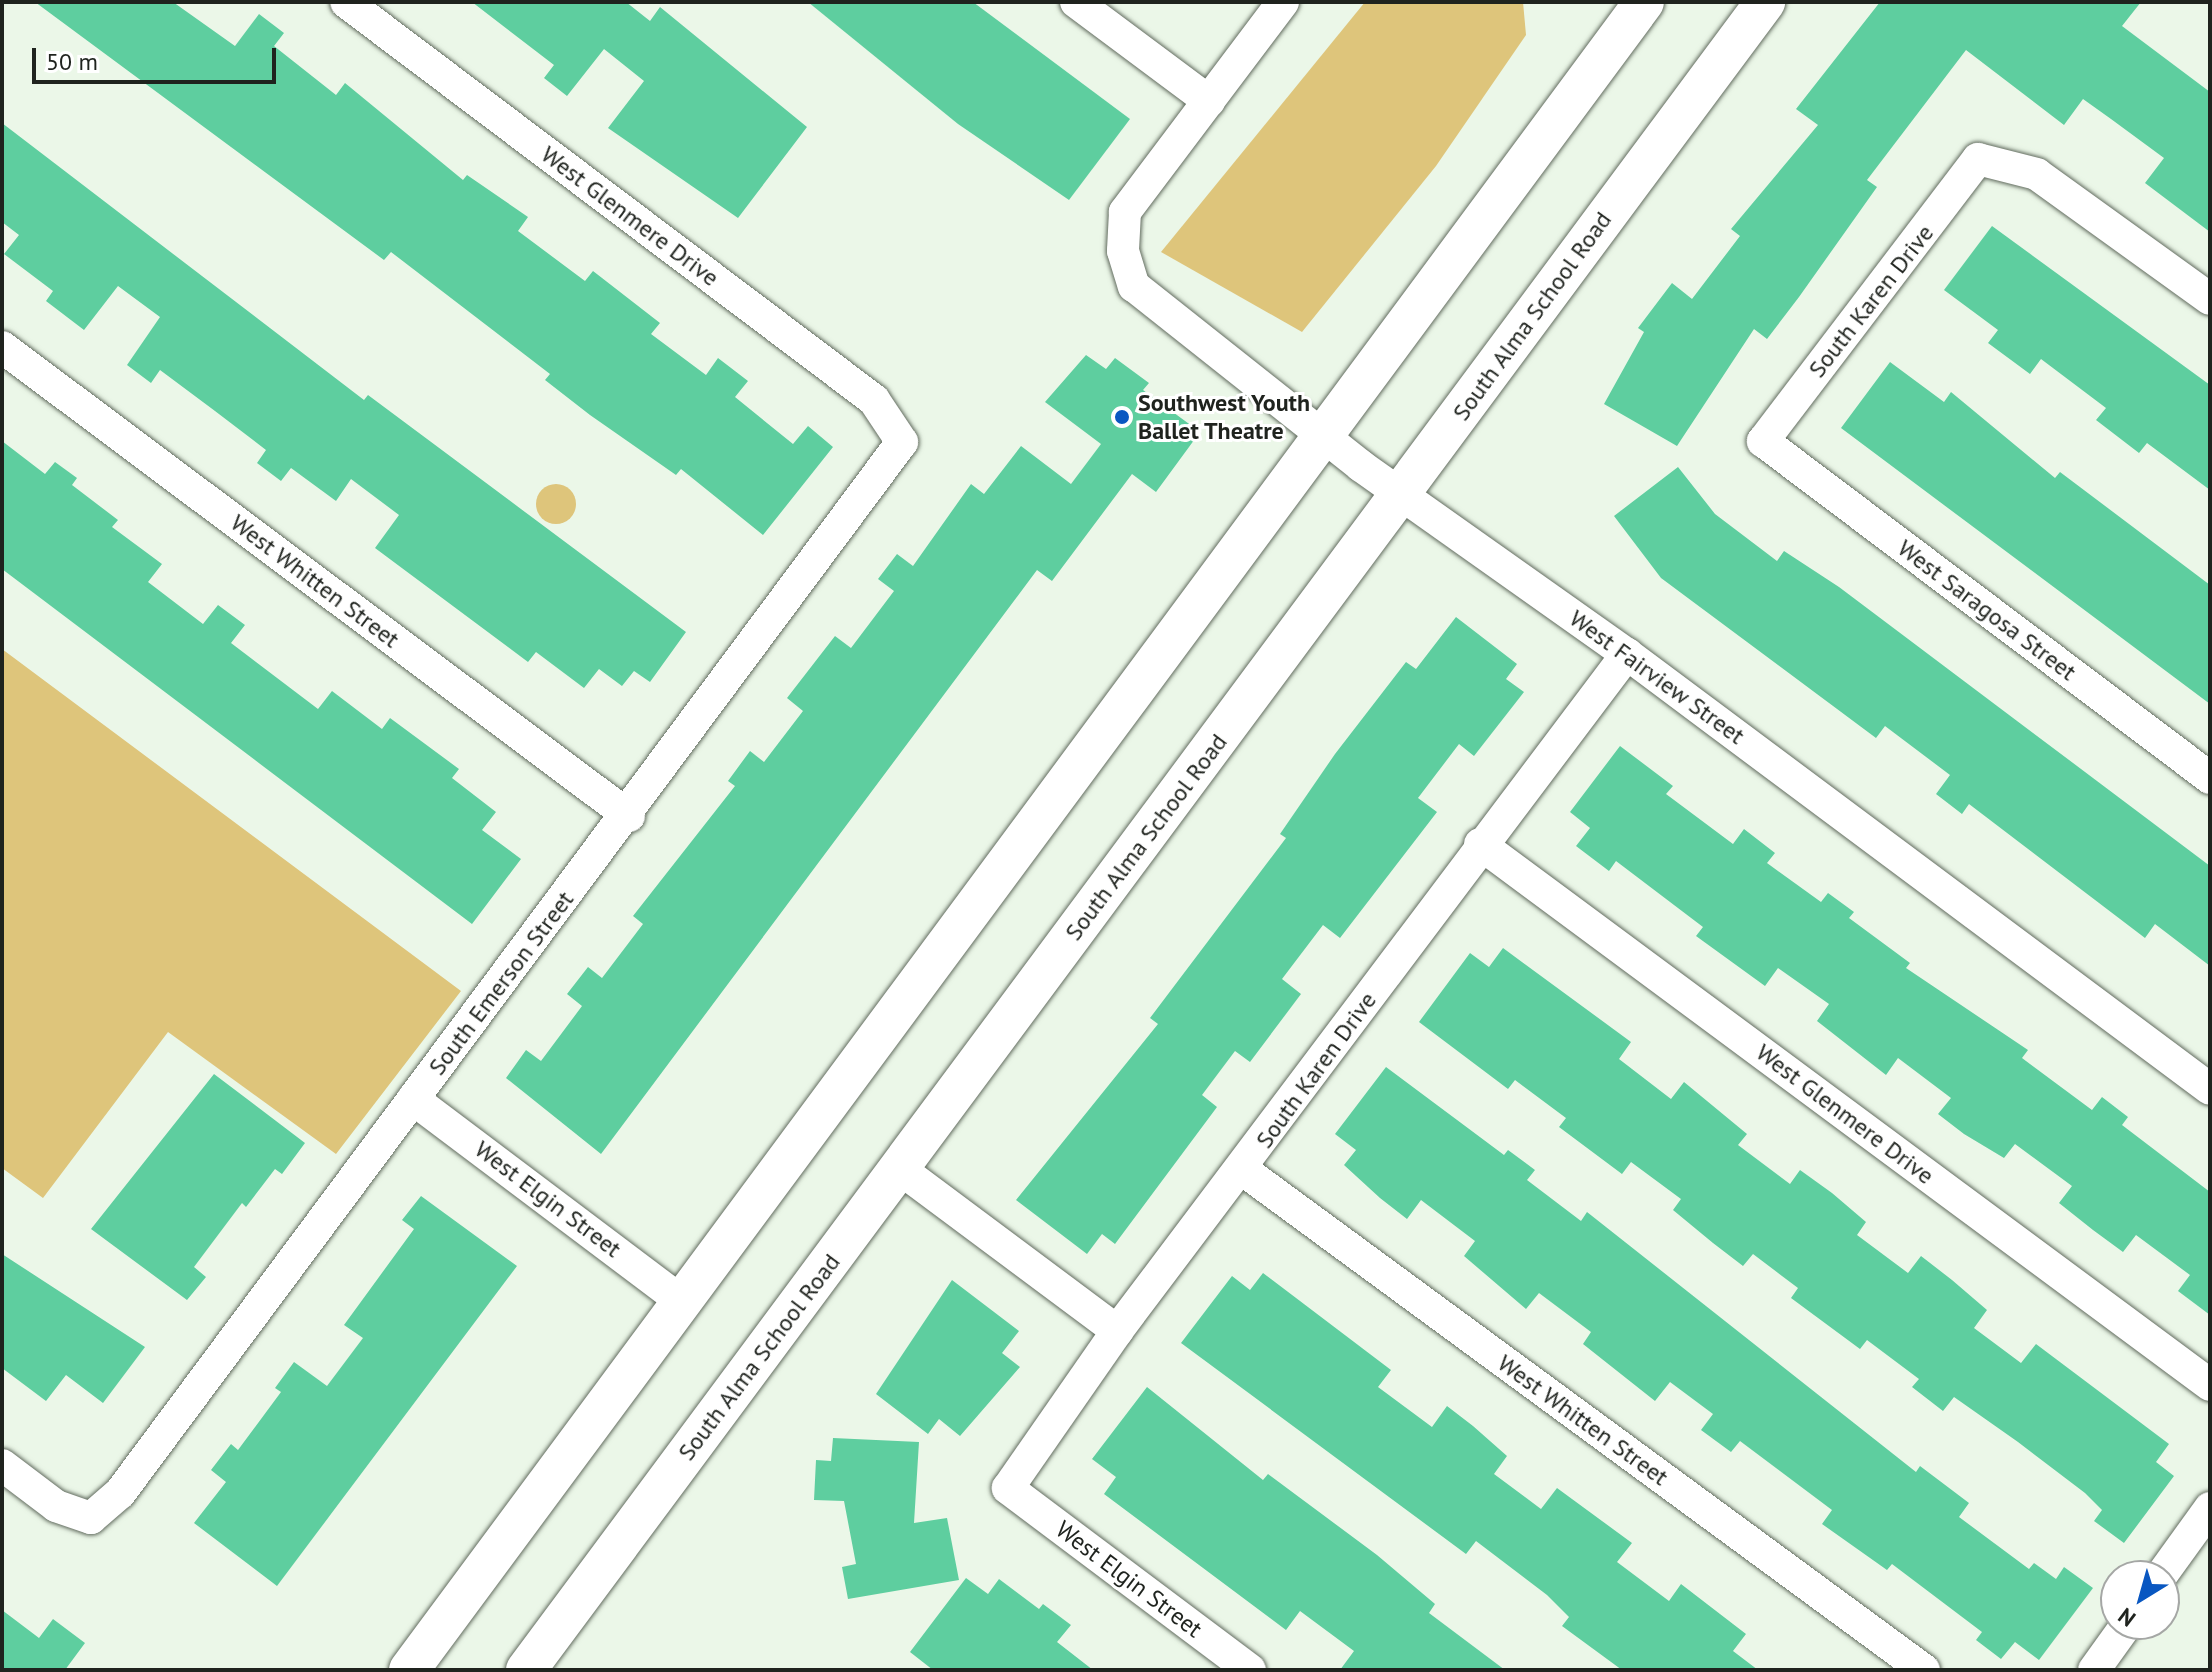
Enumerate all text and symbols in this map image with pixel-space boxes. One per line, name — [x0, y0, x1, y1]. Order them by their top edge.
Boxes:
scale bar — [36, 32, 280, 82]
text: 50 m — [46, 46, 98, 77]
street label: West Glenmere Drive — [536, 140, 724, 292]
street label: South Alma School Road — [1446, 206, 1618, 426]
street label: South Karen Drive — [1802, 219, 1940, 383]
place label: Southwest Youth Ballet Theatre — [1138, 389, 1311, 445]
marker: Southwest Youth Ballet Theatre — [1113, 408, 1131, 426]
street label: West Whitten Street — [225, 508, 405, 654]
street label: West Saragosa Street — [1892, 534, 2082, 686]
street label: West Fairview Street — [1564, 604, 1750, 750]
street label: South Alma School Road — [1059, 728, 1233, 946]
street label: South Emerson Street — [422, 885, 580, 1081]
street label: South Karen Drive — [1250, 986, 1382, 1154]
street label: West Glenmere Drive — [1751, 1038, 1939, 1190]
street label: West Elgin Street — [469, 1135, 627, 1263]
street label: South Alma School Road — [672, 1248, 846, 1466]
street label: West Whitten Street — [1492, 1348, 1674, 1492]
street label: West Elgin Street — [1050, 1515, 1208, 1643]
north arrow — [2100, 1560, 2180, 1640]
text: N — [2113, 1602, 2141, 1633]

